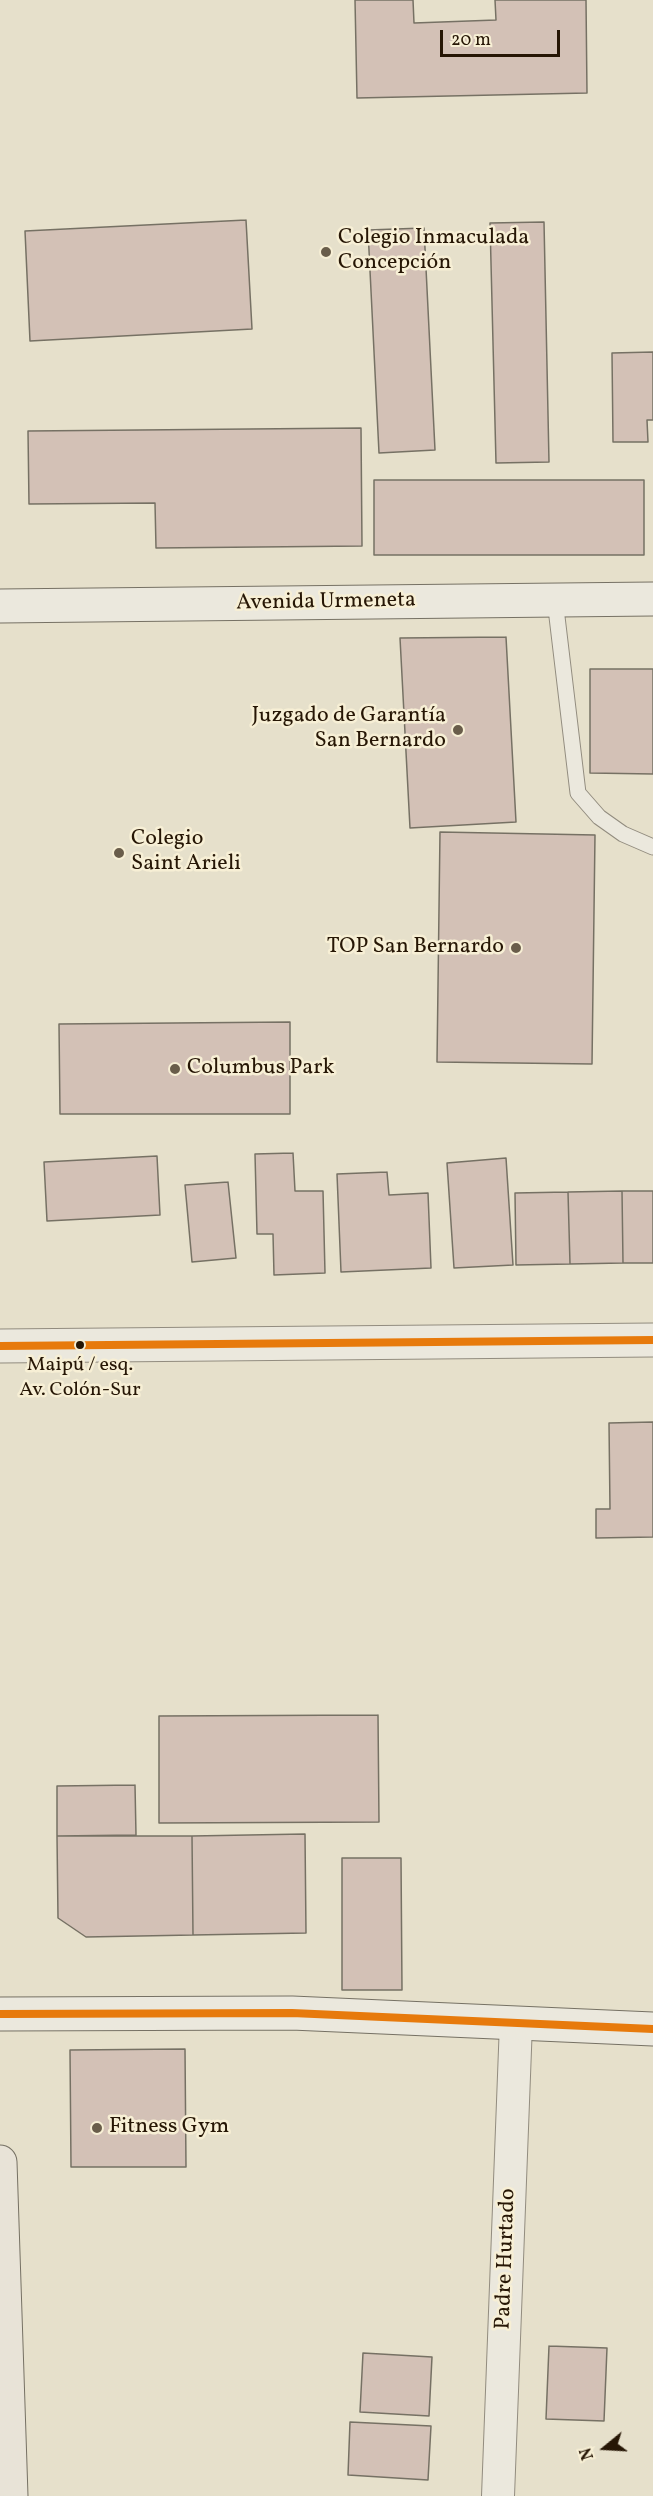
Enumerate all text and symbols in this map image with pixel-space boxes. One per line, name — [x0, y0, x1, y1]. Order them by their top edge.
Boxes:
scale bar — [443, 18, 563, 56]
text: 20 m — [451, 28, 491, 53]
place label: Colegio Inmaculada Concepción — [338, 226, 529, 278]
marker: Colegio Inmaculada Concepción — [319, 245, 333, 259]
street label: Avenida Urmeneta — [236, 588, 416, 618]
place label: Juzgado de Garantía San Bernardo — [252, 704, 446, 756]
marker: Juzgado de Garantía San Bernardo — [451, 723, 465, 737]
place label: Colegio Saint Arieli — [131, 827, 241, 878]
marker: Colegio Saint Arieli — [112, 846, 126, 860]
place label: TOP San Bernardo — [327, 935, 504, 961]
marker: TOP San Bernardo — [509, 941, 523, 955]
place label: Columbus Park — [187, 1056, 335, 1082]
marker: Columbus Park — [168, 1062, 182, 1076]
marker: Maipú / esq. Av. Colón-Sur — [74, 1339, 86, 1351]
place label: Maipú / esq. Av. Colón-Sur — [19, 1354, 141, 1401]
place label: Fitness Gym — [109, 2115, 229, 2141]
marker: Fitness Gym — [90, 2121, 104, 2135]
street label: Padre Hurtado — [491, 2188, 523, 2330]
north arrow — [575, 2418, 635, 2478]
text: N — [576, 2445, 600, 2462]

